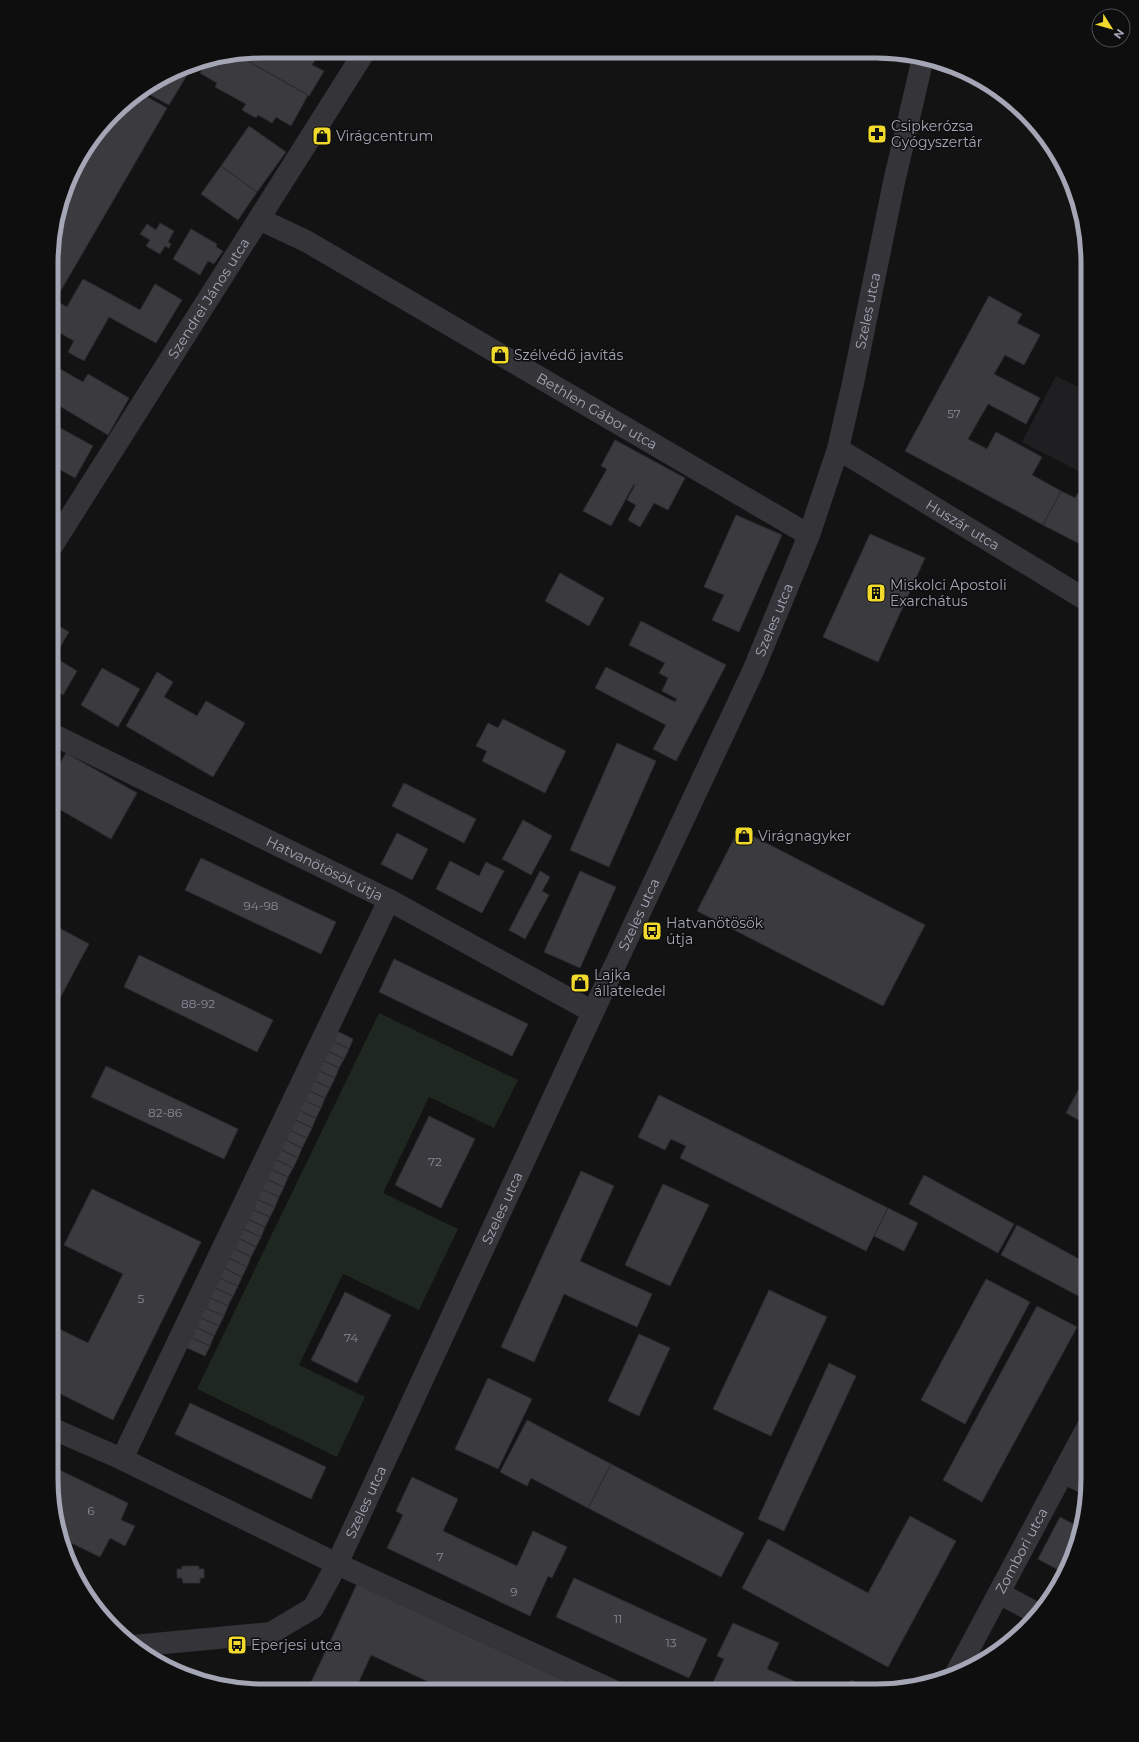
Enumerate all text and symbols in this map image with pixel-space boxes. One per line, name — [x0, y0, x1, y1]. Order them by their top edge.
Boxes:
north arrow — [1091, 8, 1131, 48]
text: N — [1111, 26, 1127, 42]
place label: Csipkerózsa Gyógyszertár — [891, 117, 983, 151]
pharmacy icon: Csipkerózsa Gyógyszertár — [866, 123, 888, 145]
shop icon: Virágcentrum — [311, 125, 333, 147]
place label: Virágcentrum — [336, 127, 433, 145]
street label: Szendrei János utca — [164, 235, 253, 362]
street label: Szeles utca — [851, 271, 884, 351]
shop icon: Szélvédő javítás — [489, 344, 511, 366]
place label: Szélvédő javítás — [514, 346, 623, 364]
street label: Bethlen Gábor utca — [533, 369, 661, 454]
house number: 57 — [947, 406, 961, 421]
street label: Huszár utca — [922, 496, 1003, 554]
place label: Miskolci Apostoli Exarchátus — [890, 576, 1007, 610]
street label: Szeles utca — [751, 580, 797, 659]
building icon: Miskolci Apostoli Exarchátus — [865, 582, 887, 604]
shop icon: Virágnagyker — [733, 825, 755, 847]
place label: Virágnagyker — [758, 827, 852, 845]
street label: Hatvanötösök útja — [263, 832, 386, 905]
street label: Szeles utca — [614, 875, 664, 953]
house number: 94-98 — [244, 898, 279, 913]
place label: Hatvanötösök útja — [666, 914, 764, 948]
bus stop icon: Hatvanötösök útja — [641, 920, 663, 942]
place label: Lajka állateledel — [594, 966, 666, 1000]
shop icon: Lajka állateledel — [569, 972, 591, 994]
house number: 88-92 — [181, 996, 215, 1011]
house number: 82-86 — [148, 1105, 182, 1120]
house number: 72 — [428, 1154, 442, 1169]
street label: Szeles utca — [478, 1169, 527, 1247]
house number: 5 — [138, 1291, 145, 1306]
house number: 74 — [344, 1330, 358, 1345]
street label: Szeles utca — [341, 1463, 390, 1541]
house number: 6 — [87, 1503, 95, 1518]
street label: Zombori utca — [991, 1505, 1052, 1597]
house number: 7 — [436, 1549, 444, 1564]
house number: 9 — [510, 1584, 518, 1599]
house number: 11 — [614, 1611, 622, 1626]
bus stop icon: Eperjesi utca — [226, 1634, 248, 1656]
house number: 13 — [665, 1635, 677, 1650]
place label: Eperjesi utca — [251, 1636, 341, 1654]

